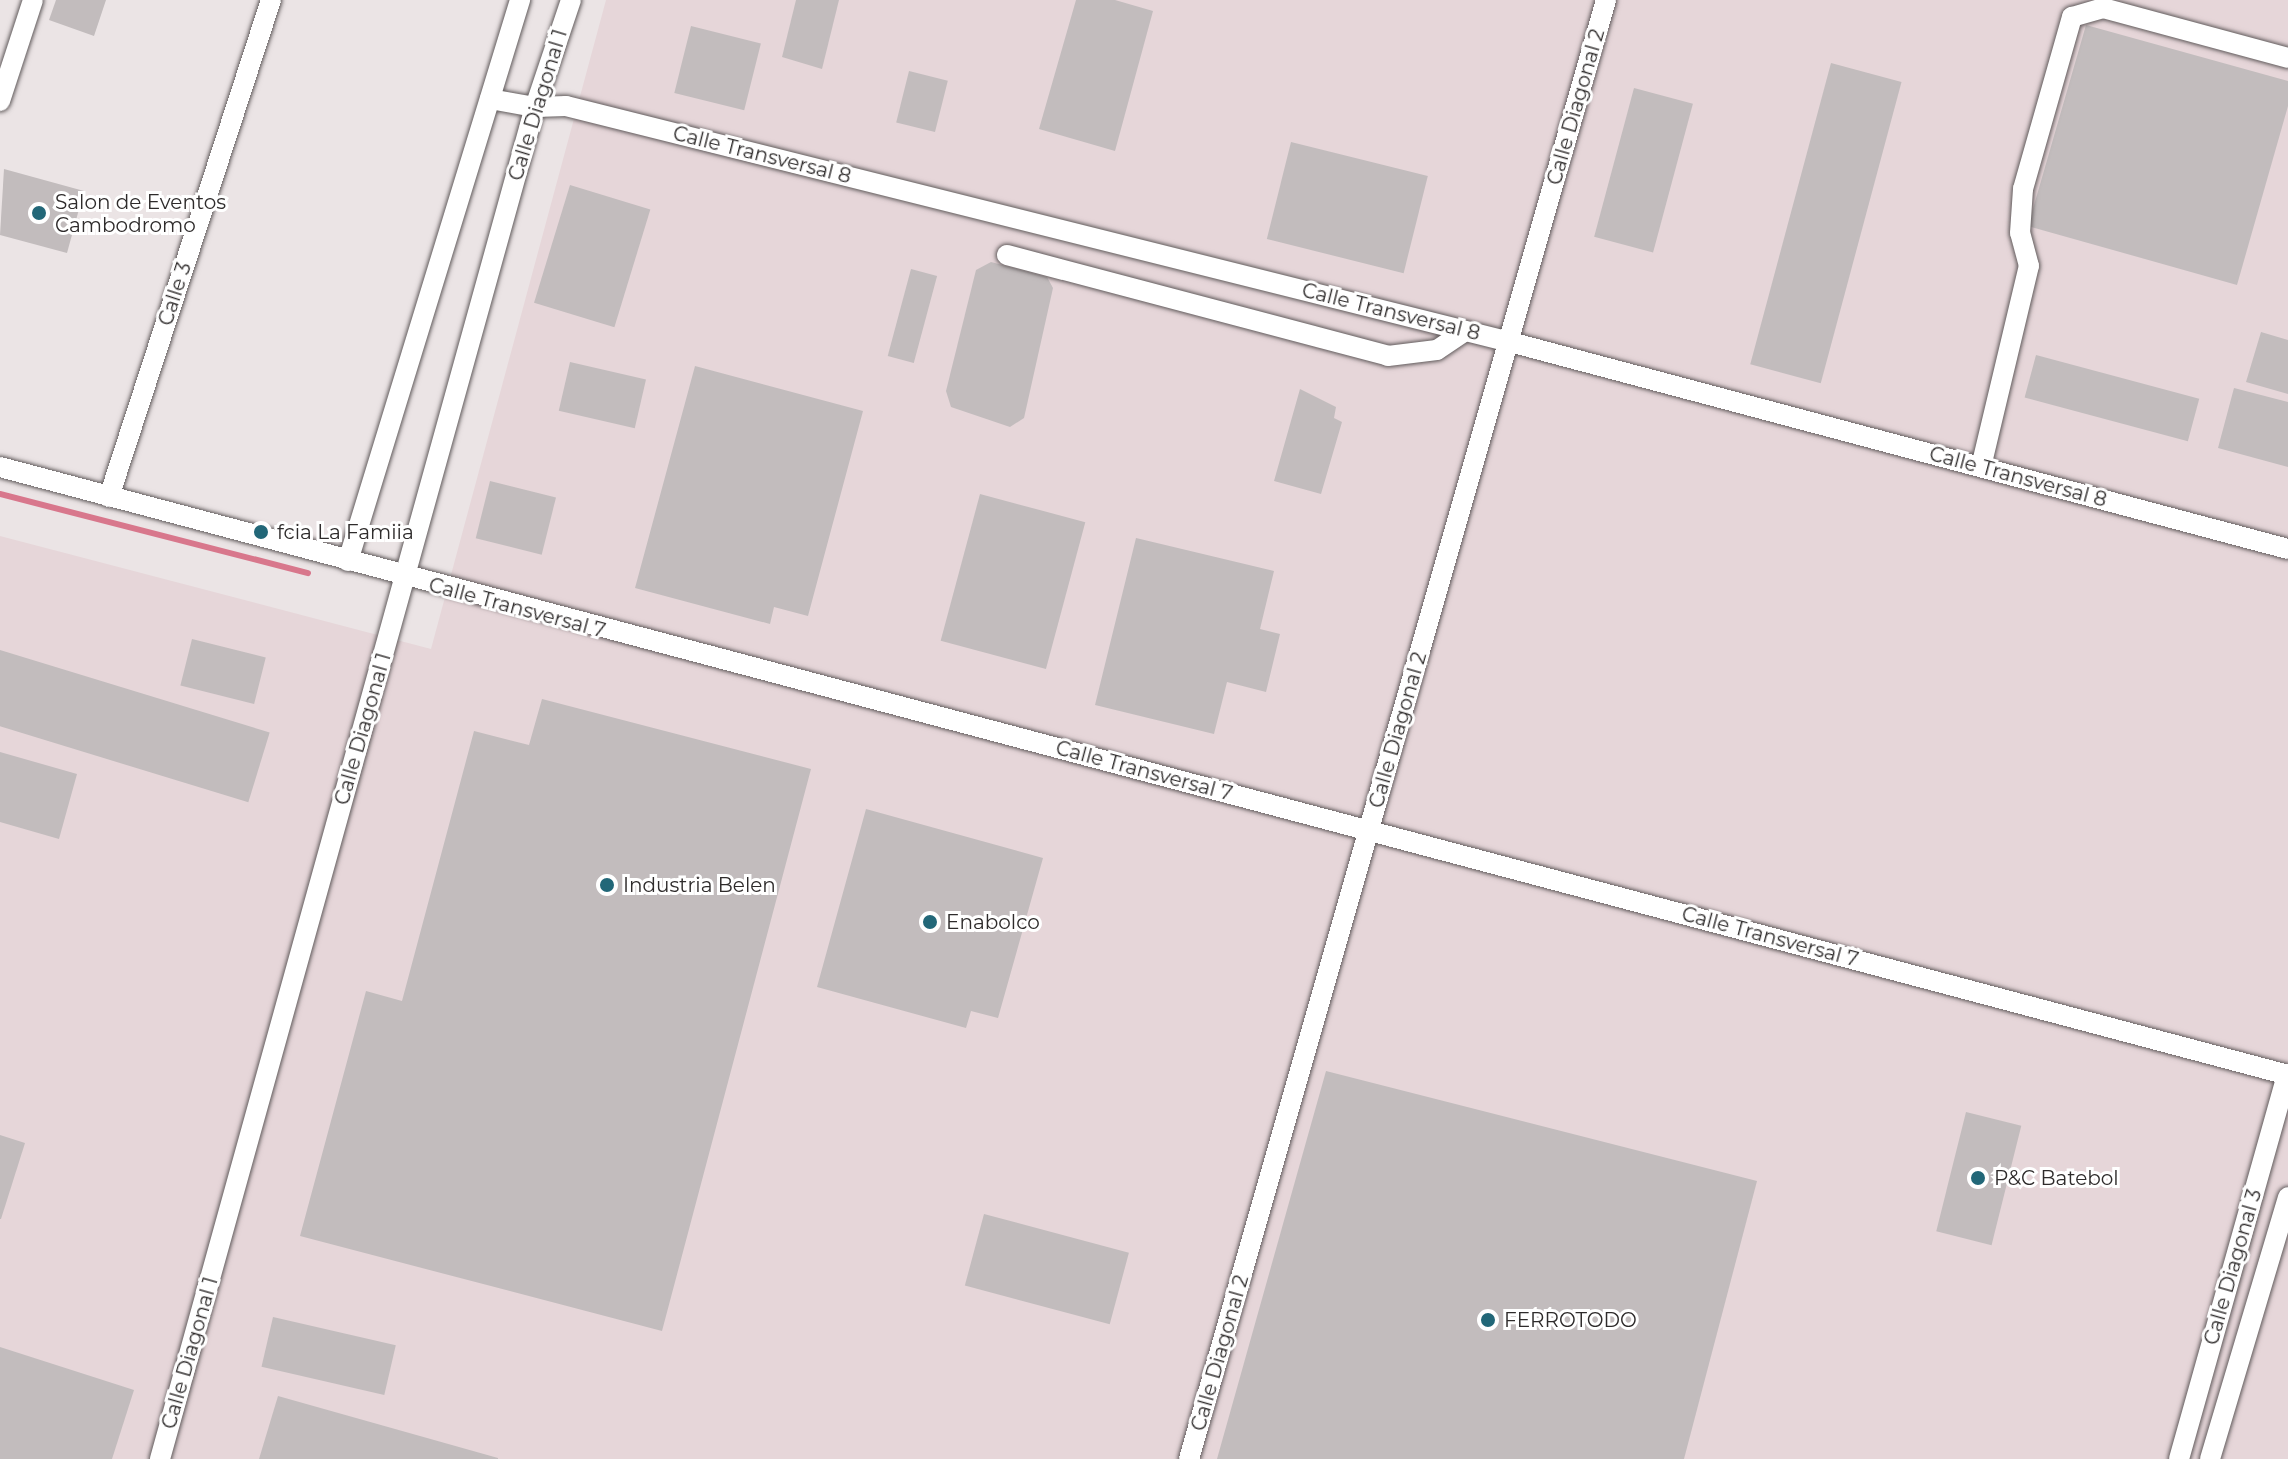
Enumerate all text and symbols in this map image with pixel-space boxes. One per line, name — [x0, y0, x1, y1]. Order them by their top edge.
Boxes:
street label: Calle Diagonal 1 — [504, 26, 572, 184]
street label: Calle Diagonal 2 — [1542, 26, 1610, 188]
street label: Calle Transversal 8 — [670, 121, 854, 189]
place label: Salon de Eventos Cambodromo — [55, 190, 226, 237]
marker: Salon de Eventos Cambodromo — [30, 204, 48, 222]
street label: Calle 3 — [154, 259, 196, 329]
street label: Calle Transversal 8 — [1299, 278, 1483, 346]
street label: Calle Transversal 8 — [1927, 442, 2109, 512]
place label: fcia La Famiia — [277, 520, 414, 544]
marker: fcia La Famiia — [252, 523, 270, 541]
street label: Calle Transversal 7 — [426, 573, 608, 643]
street label: Calle Diagonal 2 — [1364, 649, 1432, 811]
street label: Calle Diagonal 1 — [330, 650, 396, 808]
street label: Calle Transversal 7 — [1053, 736, 1235, 806]
place label: Industria Belen — [623, 873, 776, 897]
marker: Industria Belen — [598, 876, 616, 894]
street label: Calle Transversal 7 — [1679, 902, 1861, 972]
place label: Enabolco — [946, 910, 1040, 934]
marker: Enabolco — [921, 913, 939, 931]
place label: P&C Batebol — [1994, 1166, 2119, 1190]
marker: P&C Batebol — [1969, 1169, 1987, 1187]
street label: Calle Diagonal 3 — [2199, 1186, 2267, 1348]
street label: Calle Diagonal 2 — [1186, 1272, 1254, 1434]
street label: Calle Diagonal 1 — [157, 1274, 223, 1432]
place label: FERROTODO — [1504, 1308, 1637, 1332]
marker: FERROTODO — [1479, 1311, 1497, 1329]

